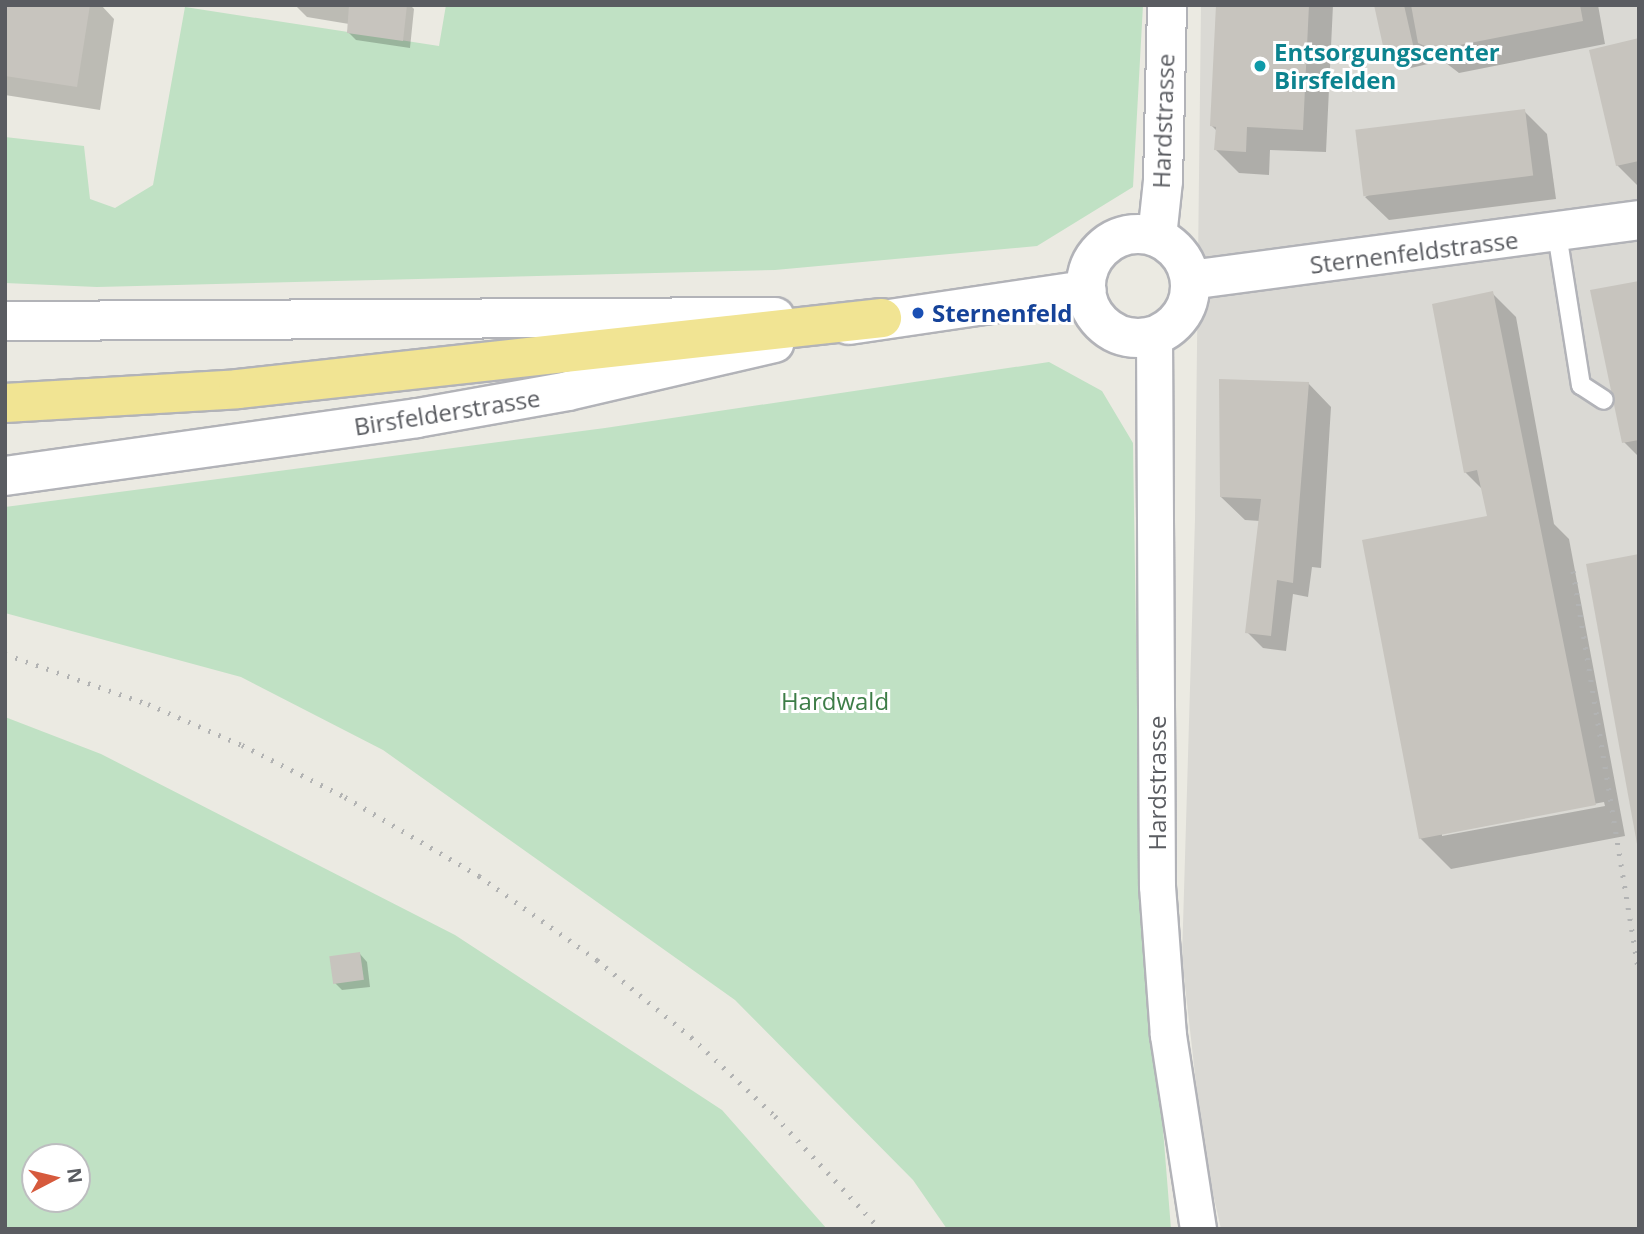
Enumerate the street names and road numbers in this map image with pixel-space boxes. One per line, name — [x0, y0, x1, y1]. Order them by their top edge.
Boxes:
street label: Hardstrasse — [1146, 53, 1180, 189]
street label: Sternenfeldstrasse — [1308, 225, 1520, 279]
street label: Birsfelderstrasse — [352, 383, 542, 441]
street label: Hardstrasse — [1143, 715, 1171, 851]

